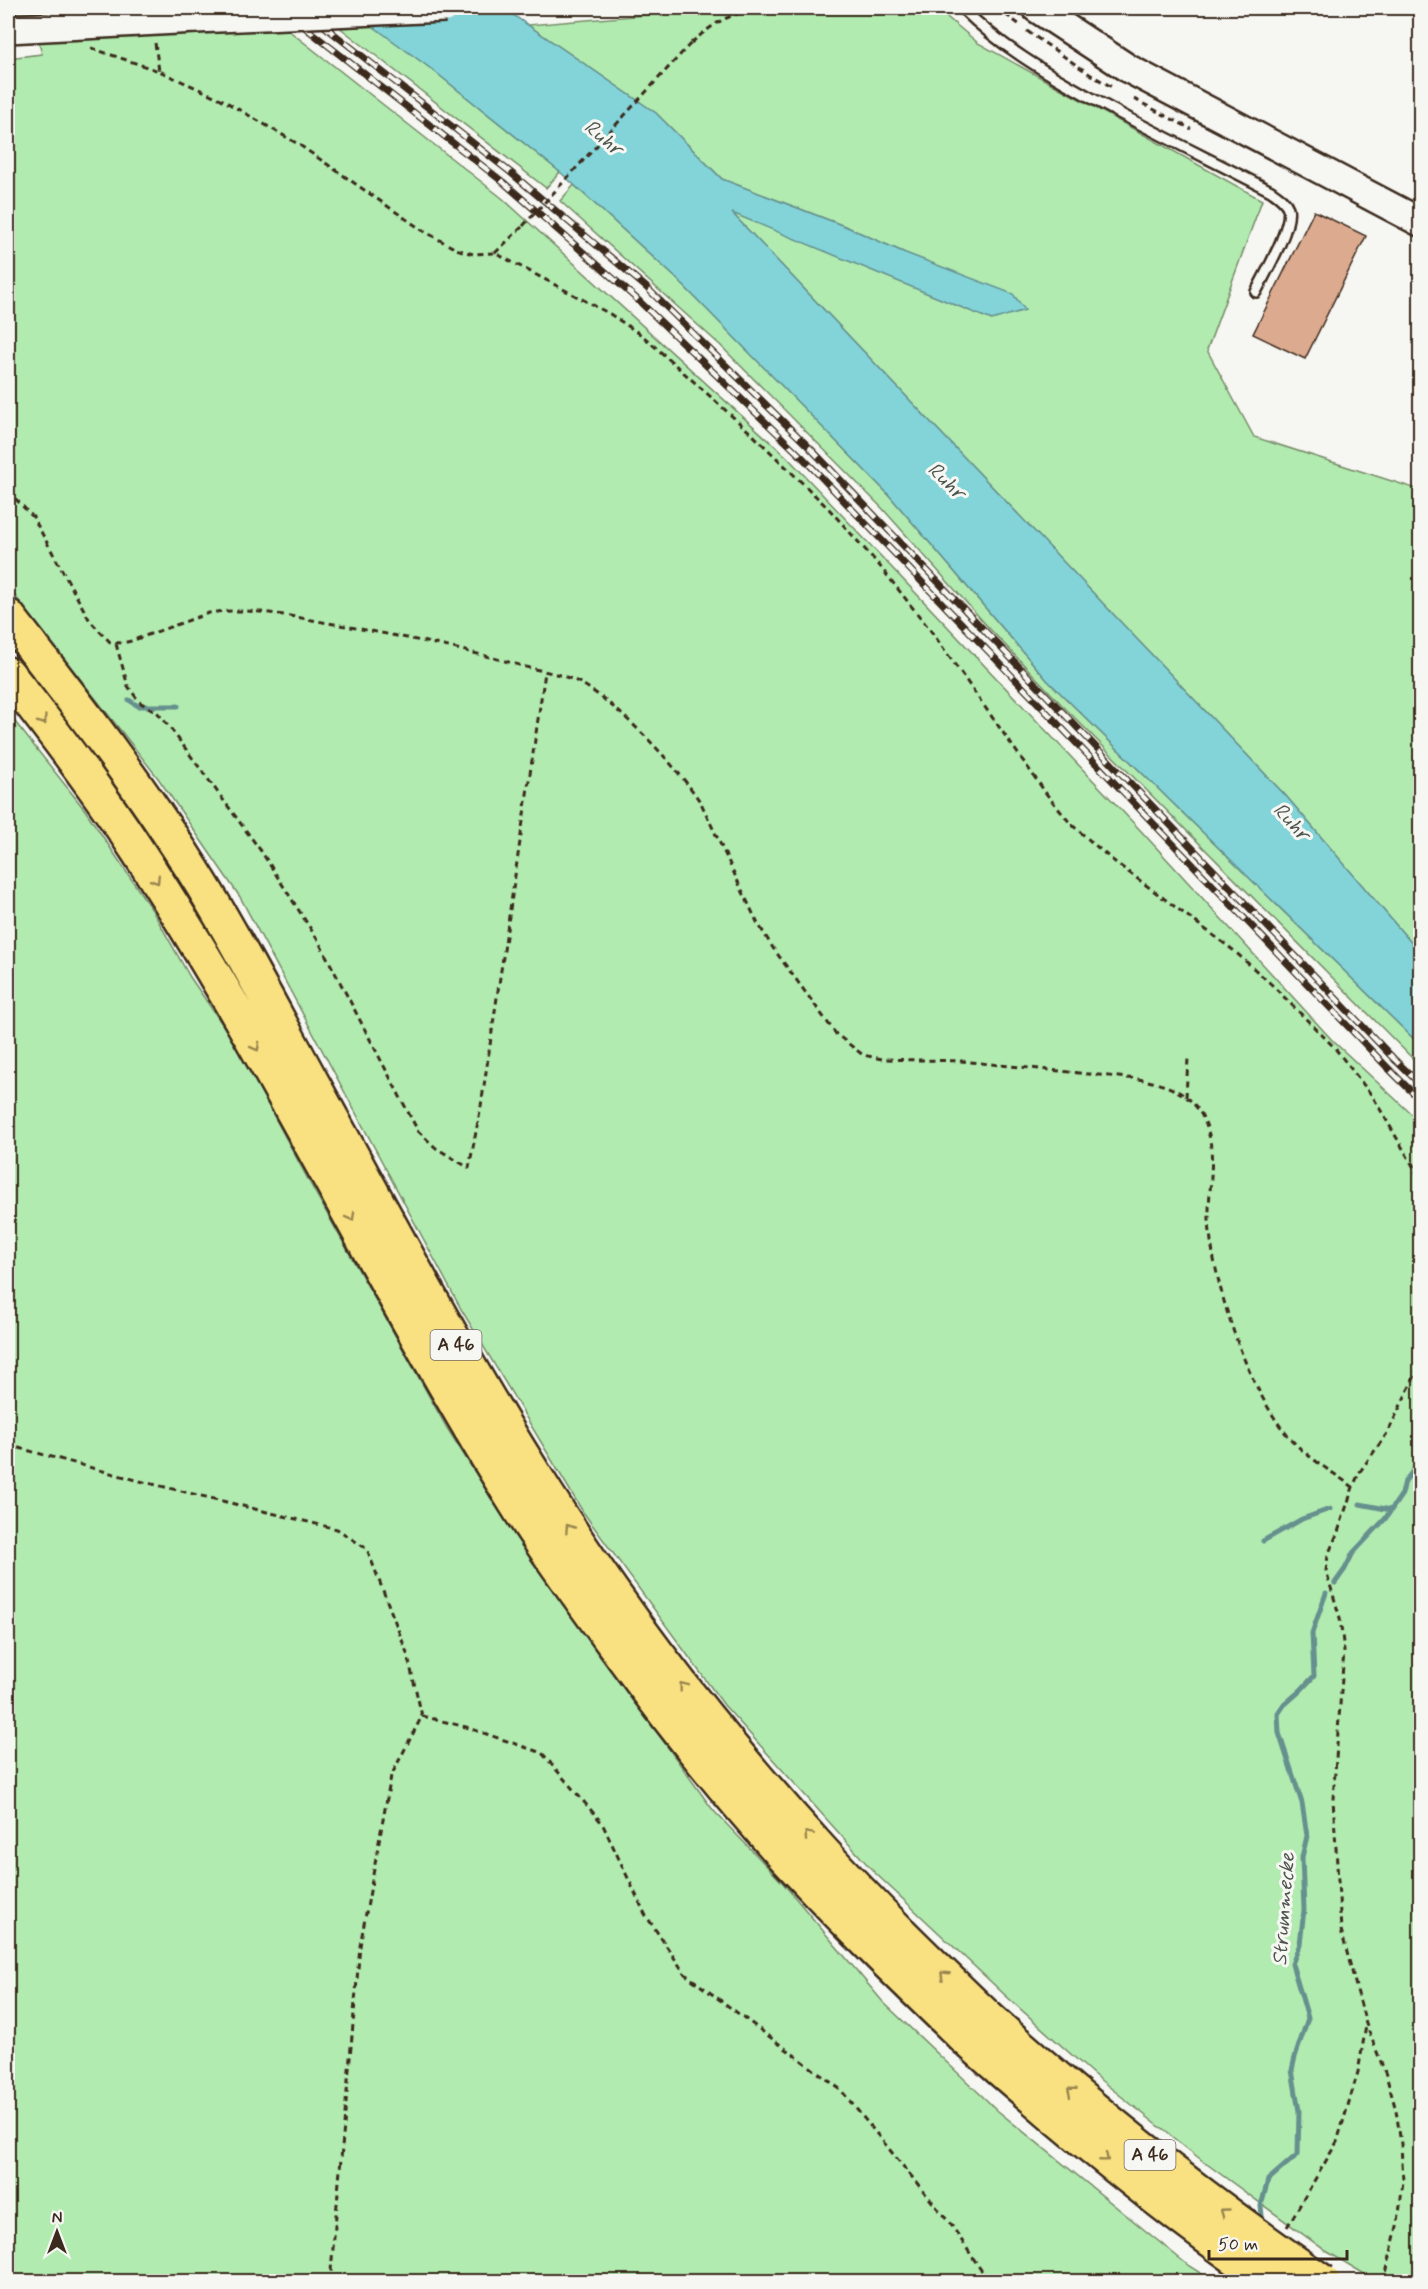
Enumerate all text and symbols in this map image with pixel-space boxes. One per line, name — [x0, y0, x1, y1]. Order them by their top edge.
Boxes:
water label: Ruhr — [578, 113, 631, 165]
water label: Ruhr — [921, 456, 973, 508]
one-way arrow — [36, 714, 47, 725]
water label: Ruhr — [1266, 797, 1318, 850]
one-way arrow — [148, 874, 160, 884]
one-way arrow — [249, 1041, 260, 1051]
one-way arrow — [344, 1211, 355, 1222]
road number: A 46 — [430, 1330, 482, 1360]
one-way arrow — [565, 1524, 576, 1535]
one-way arrow — [679, 1682, 690, 1693]
one-way arrow — [804, 1831, 815, 1842]
water label: Strummecke — [1266, 1850, 1302, 1967]
one-way arrow — [940, 1972, 951, 1983]
one-way arrow — [1067, 2087, 1078, 2098]
road number: A 46 — [1124, 2140, 1176, 2170]
one-way arrow — [1098, 2151, 1109, 2162]
north arrow — [27, 2202, 87, 2262]
text: N — [52, 2208, 62, 2229]
one-way arrow — [1219, 2208, 1230, 2219]
scale bar — [1209, 2223, 1347, 2261]
text: 50 m — [1218, 2233, 1258, 2257]

